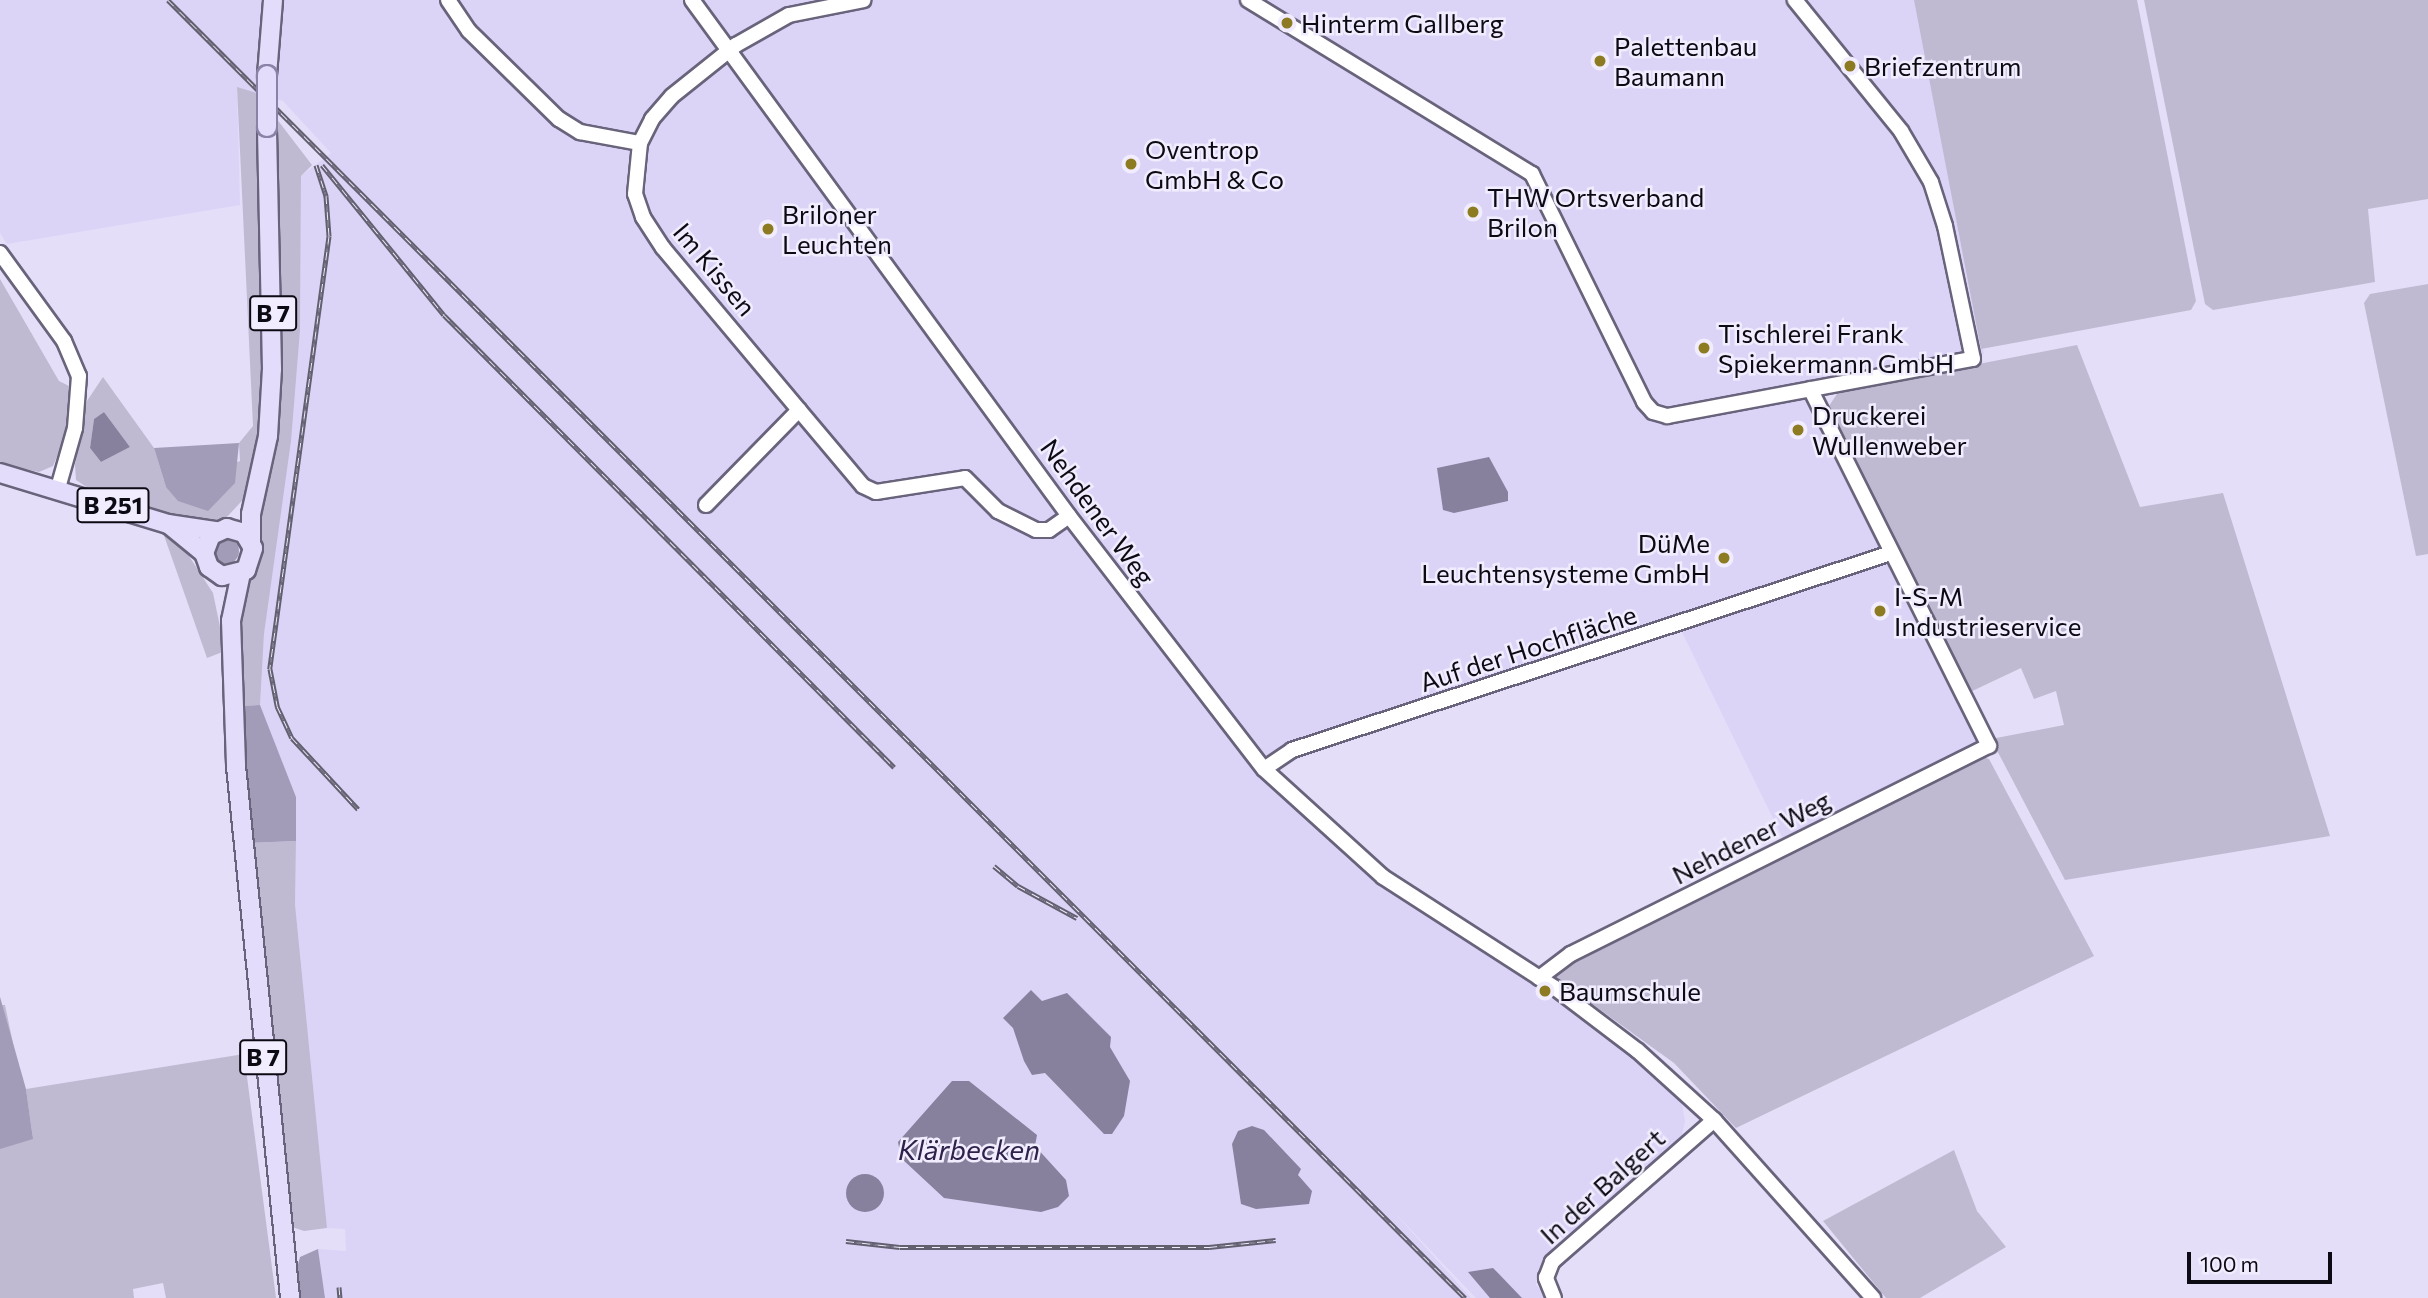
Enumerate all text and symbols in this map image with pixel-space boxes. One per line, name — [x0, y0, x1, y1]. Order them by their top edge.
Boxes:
place label: Hinterm Gallberg — [1301, 7, 1504, 39]
marker: Hinterm Gallberg — [1279, 15, 1295, 31]
place label: Palettenbau Baumann — [1614, 30, 1757, 92]
place label: Briefzentrum — [1864, 50, 2021, 82]
marker: Palettenbau Baumann — [1592, 53, 1608, 69]
marker: Briefzentrum — [1842, 58, 1858, 74]
place label: Oventrop GmbH & Co — [1145, 133, 1284, 194]
marker: Oventrop GmbH & Co — [1123, 156, 1139, 172]
place label: THW Ortsverband Brilon — [1487, 181, 1704, 242]
place label: Briloner Leuchten — [782, 198, 892, 260]
marker: THW Ortsverband Brilon — [1465, 204, 1481, 220]
street label: Im Kissen — [667, 216, 763, 322]
marker: Briloner Leuchten — [760, 221, 776, 237]
road number: B 7 — [248, 292, 298, 334]
place label: Tischlerei Frank Spiekermann GmbH — [1718, 317, 1954, 378]
marker: Tischlerei Frank Spiekermann GmbH — [1696, 340, 1712, 356]
place label: Druckerei Wullenweber — [1812, 399, 1967, 460]
marker: Druckerei Wullenweber — [1790, 422, 1806, 438]
street label: Nehdener Weg — [1034, 433, 1162, 591]
road number: B 251 — [76, 484, 150, 526]
place label: DüMe Leuchtensysteme GmbH — [1421, 527, 1710, 588]
marker: DüMe Leuchtensysteme GmbH — [1716, 550, 1732, 566]
place label: I-S-M Industrieservice — [1894, 580, 2081, 642]
street label: Auf der Hochfläche — [1416, 598, 1640, 698]
marker: I-S-M Industrieservice — [1872, 603, 1888, 619]
street label: Nehdener Weg — [1667, 784, 1835, 890]
place label: Baumschule — [1559, 975, 1701, 1007]
marker: Baumschule — [1537, 983, 1553, 999]
road number: B 7 — [238, 1036, 288, 1078]
street label: In der Balgert — [1533, 1122, 1671, 1250]
water label: Klärbecken — [898, 1132, 1040, 1166]
scale bar — [2190, 1238, 2335, 1282]
text: 100 m — [2200, 1251, 2259, 1276]

